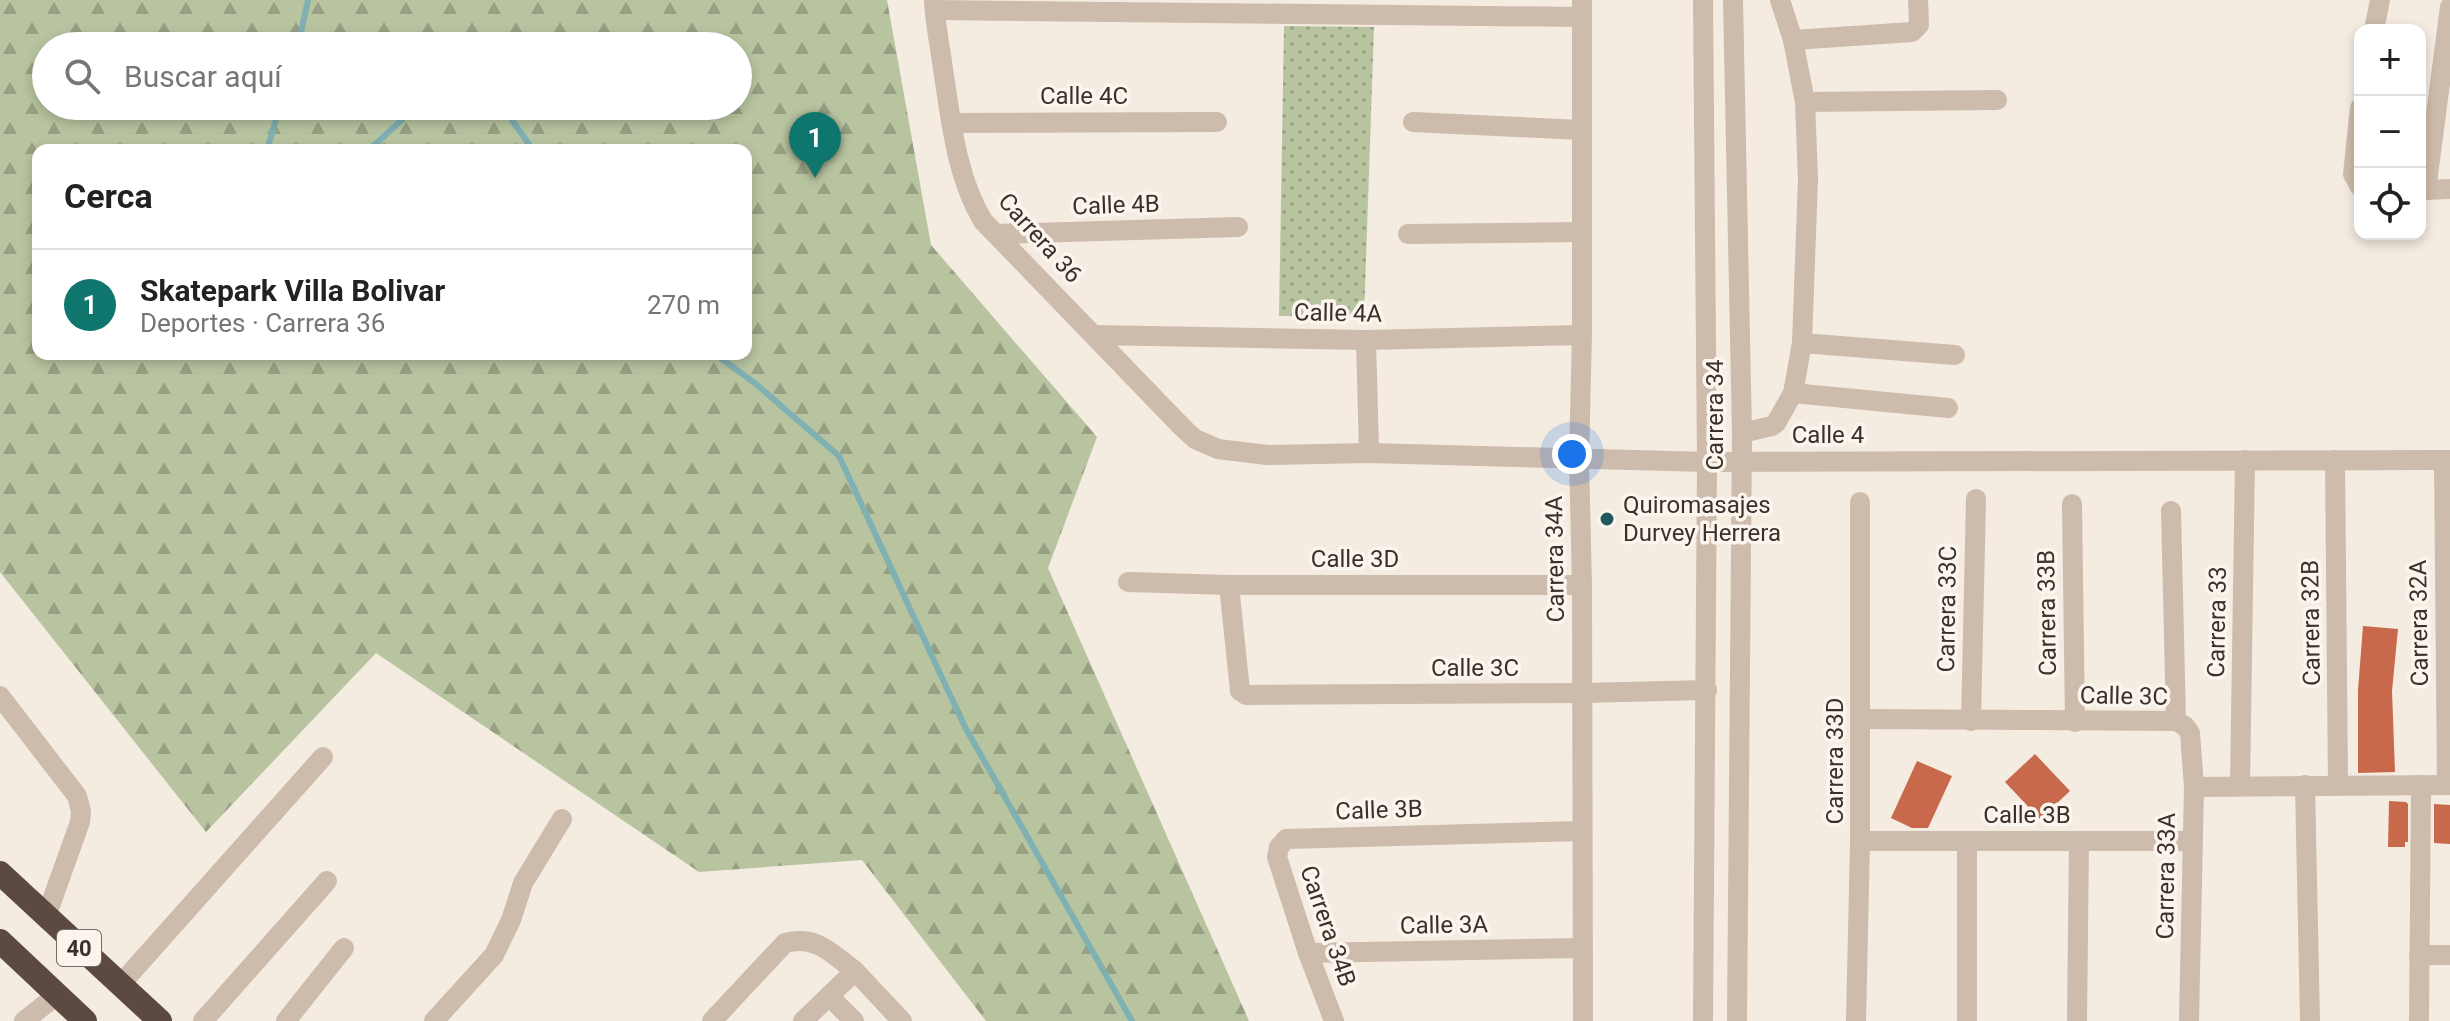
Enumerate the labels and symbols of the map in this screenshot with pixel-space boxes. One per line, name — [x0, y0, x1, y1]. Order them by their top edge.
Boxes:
street label: Calle 4C — [1040, 82, 1128, 110]
pin: 1 — [789, 112, 841, 178]
street label: Carrera 36 — [992, 187, 1088, 289]
street label: Calle 4B — [1072, 189, 1160, 221]
street label: Calle 4A — [1294, 298, 1383, 328]
street label: Carrera 34 — [1701, 359, 1729, 471]
street label: Calle 4 — [1792, 421, 1864, 449]
your location — [1552, 434, 1592, 474]
place label: Quiromasajes Durvey Herrera — [1623, 491, 1781, 547]
street label: Carrera 34A — [1540, 495, 1570, 623]
marker: Quiromasajes Durvey Herrera — [1598, 510, 1616, 528]
street label: Calle 3D — [1311, 545, 1399, 573]
street label: Carrera 33C — [1932, 545, 1962, 673]
street label: Carrera 33B — [2032, 550, 2062, 676]
street label: Carrera 32A — [2404, 559, 2434, 687]
street label: Carrera 32B — [2296, 560, 2326, 686]
street label: Carrera 33 — [2202, 566, 2232, 678]
street label: Calle 3C — [1431, 654, 1519, 682]
street label: Calle 3C — [2080, 681, 2168, 711]
street label: Carrera 33D — [1821, 698, 1849, 824]
street label: Calle 3B — [1335, 794, 1423, 826]
street label: Calle 3B — [1983, 801, 2071, 829]
street label: Carrera 33A — [2151, 812, 2181, 940]
street label: Carrera 34B — [1294, 862, 1362, 990]
street label: Calle 3A — [1400, 910, 1489, 940]
road number: 40 — [57, 930, 101, 966]

